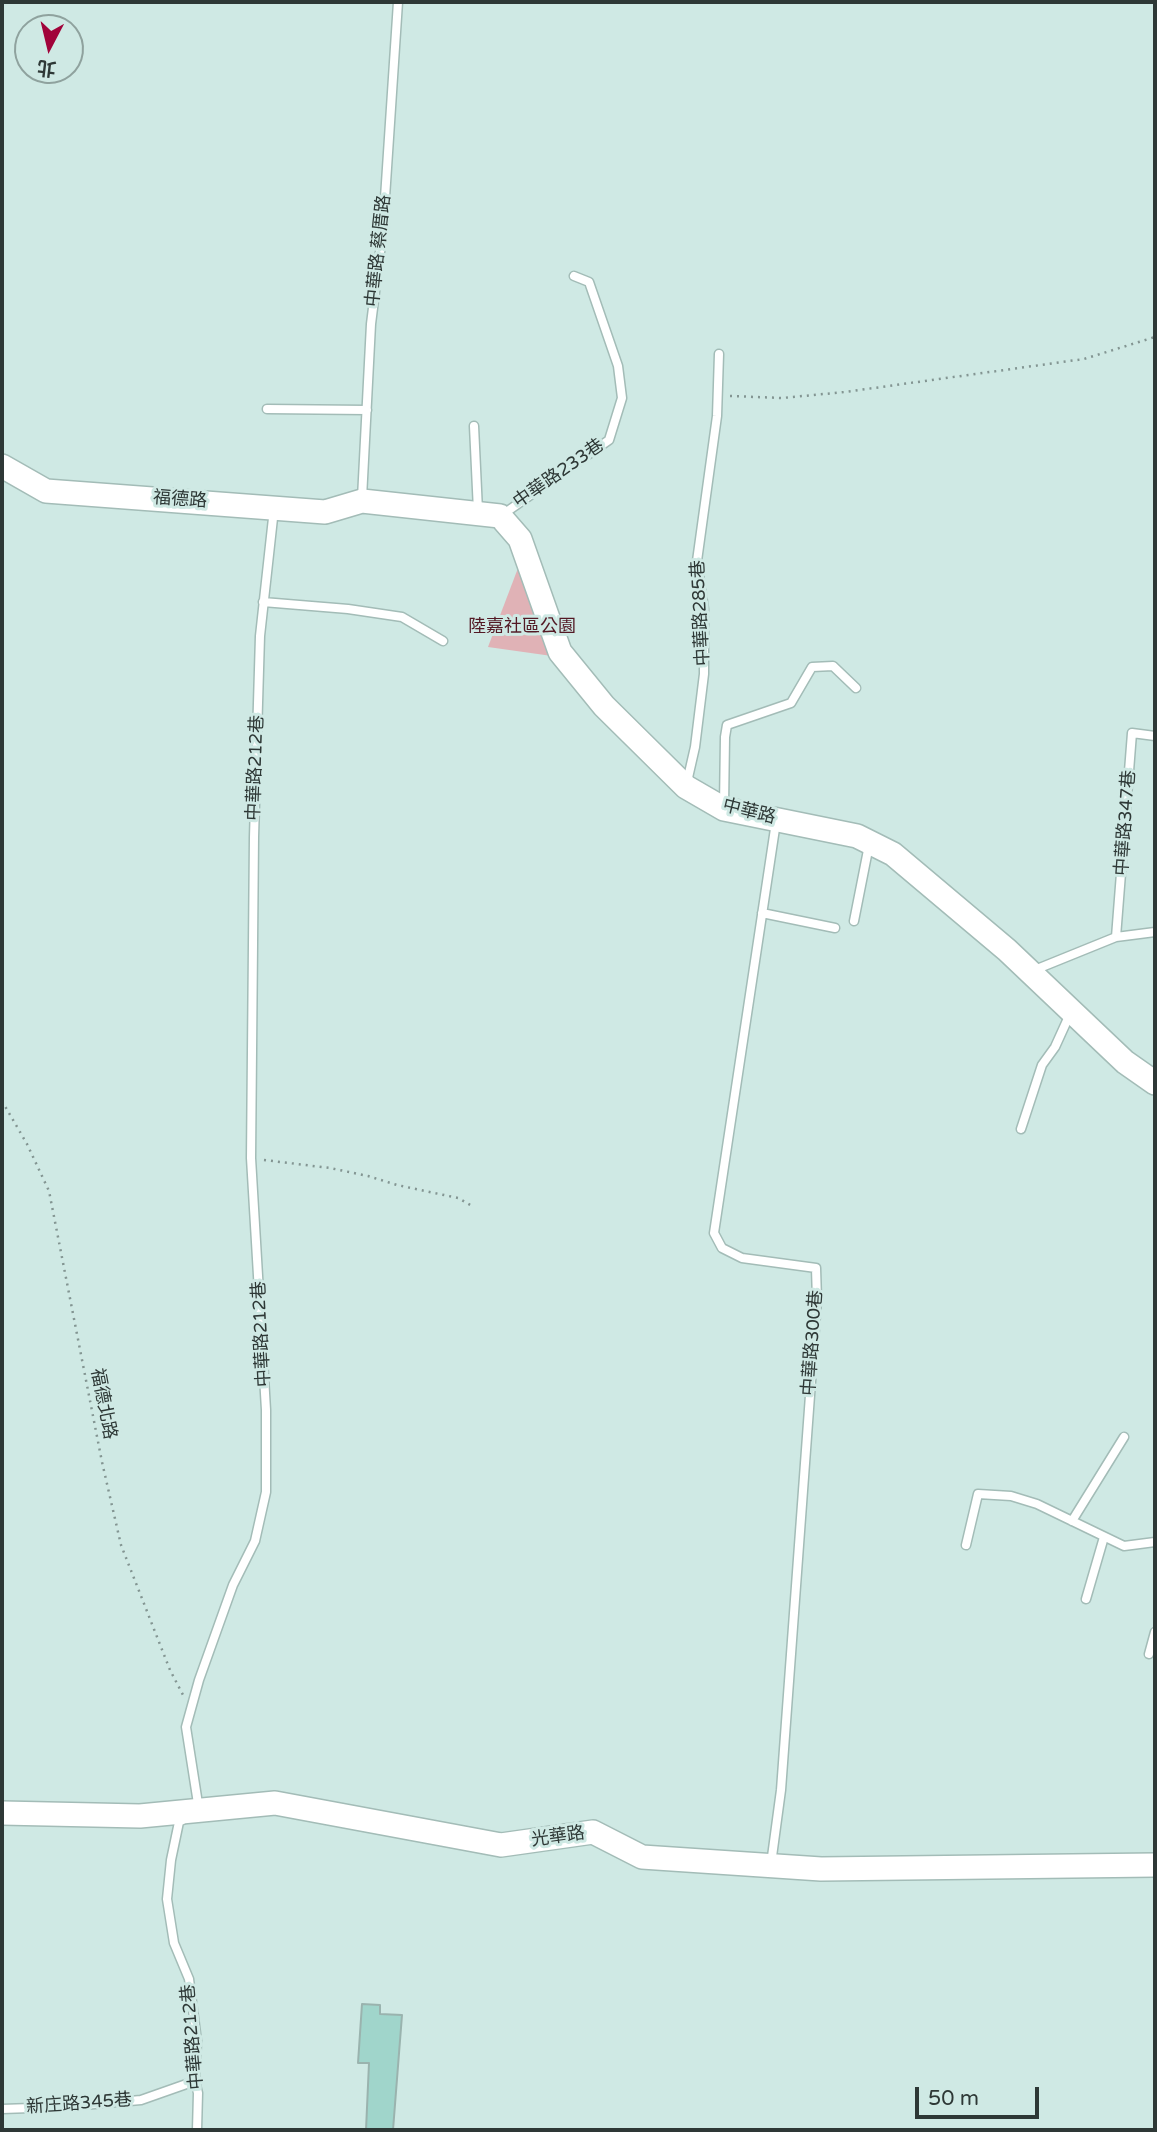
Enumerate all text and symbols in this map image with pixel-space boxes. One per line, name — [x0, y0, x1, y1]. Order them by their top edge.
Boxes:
north arrow — [14, 14, 84, 84]
text: 北 — [36, 56, 57, 80]
street label: 中華路 蔡厝路 — [362, 194, 396, 308]
street label: 中華路233巷 — [509, 435, 609, 513]
street label: 福德路 — [152, 487, 208, 513]
street label: 中華路285巷 — [687, 560, 715, 666]
park label: 陸嘉社區公園 — [468, 616, 576, 638]
street label: 中華路212巷 — [243, 715, 269, 821]
street label: 中華路347巷 — [1112, 769, 1140, 877]
street label: 中華路 — [720, 795, 778, 829]
street label: 中華路212巷 — [248, 1281, 276, 1387]
street label: 中華路300巷 — [799, 1289, 827, 1397]
street label: 福德北路 — [86, 1367, 120, 1441]
street label: 光華路 — [530, 1823, 586, 1851]
street label: 中華路212巷 — [178, 1983, 208, 2091]
scale bar — [919, 2072, 1043, 2116]
text: 50 m — [928, 2086, 979, 2111]
street label: 新庄路345巷 — [25, 2090, 133, 2118]

